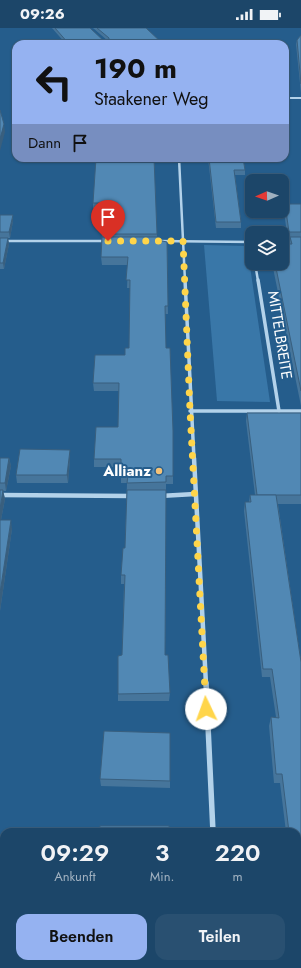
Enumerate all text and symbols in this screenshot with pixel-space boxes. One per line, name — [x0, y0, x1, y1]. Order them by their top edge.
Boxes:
text: 09:26 — [20, 3, 65, 25]
text: 190 m — [94, 48, 177, 89]
icon: left — [28, 56, 80, 108]
text: Staakener Weg — [94, 86, 209, 112]
text: Dann — [28, 132, 61, 154]
icon: arrive — [69, 132, 91, 154]
north arrow — [245, 174, 289, 218]
map controls — [245, 174, 289, 270]
pin — [91, 200, 125, 241]
icon: arrive — [97, 206, 119, 228]
button: layers — [245, 226, 289, 270]
street label: MITTELBREITE — [262, 289, 298, 381]
place label: Allianz — [102, 460, 151, 482]
marker: Allianz — [154, 466, 164, 476]
position arrow — [185, 688, 227, 730]
text: 09:29 — [40, 835, 109, 870]
text: 3 — [155, 835, 169, 870]
text: 220 — [215, 835, 260, 870]
text: Ankunft — [54, 867, 96, 886]
text: Min. — [150, 867, 174, 886]
text: m — [233, 867, 243, 886]
button: Beenden — [16, 914, 147, 960]
button: Teilen — [155, 914, 285, 960]

